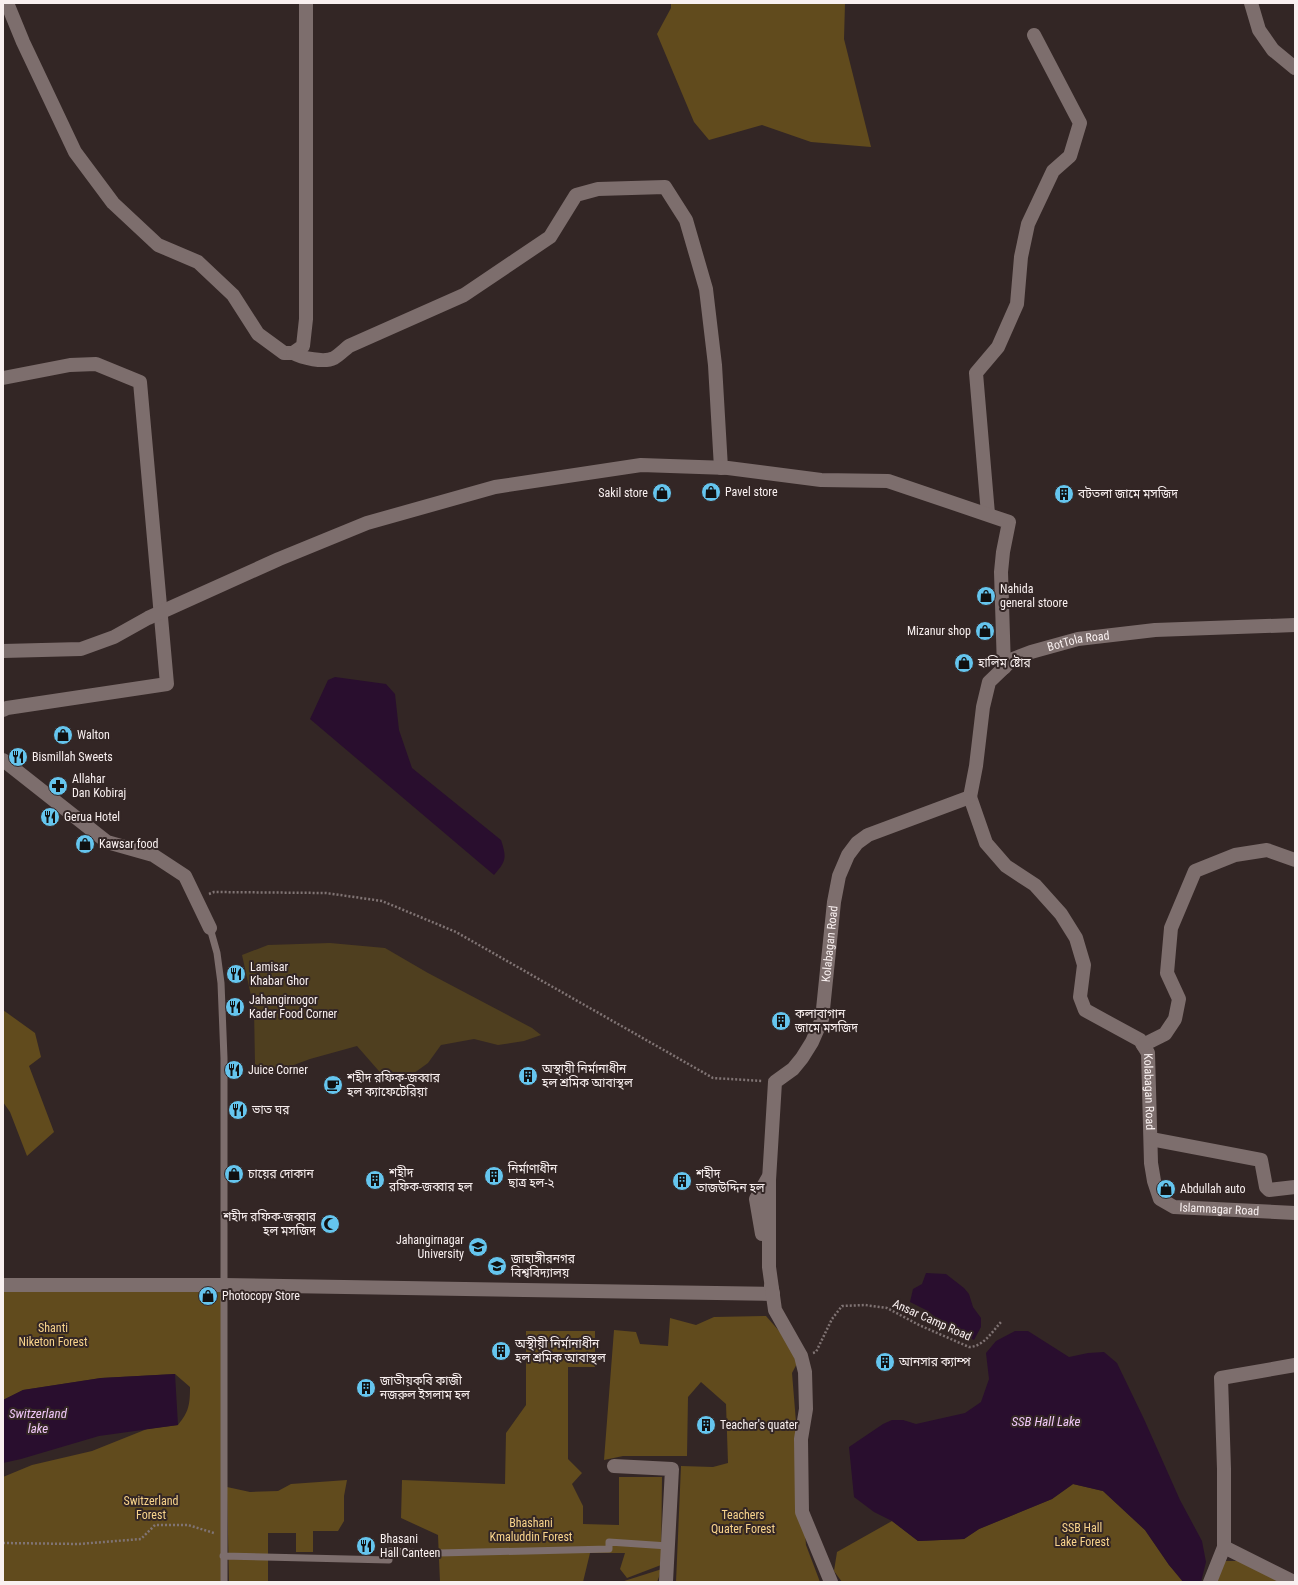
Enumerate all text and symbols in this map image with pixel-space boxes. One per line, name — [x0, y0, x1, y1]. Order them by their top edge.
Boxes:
shop icon: Pavel store — [700, 481, 722, 503]
shop icon: Sakil store — [651, 482, 673, 504]
building icon: বটতলা জামে মসজিদ — [1053, 483, 1075, 505]
place label: Pavel store — [725, 485, 778, 499]
place label: Sakil store — [598, 486, 648, 500]
place label: বটতলা জামে মসজিদ — [1077, 486, 1178, 501]
place label: Nahida general stoore — [1000, 582, 1068, 610]
shop icon: Nahida general stoore — [975, 585, 997, 607]
shop icon: Mizanur shop — [974, 620, 996, 642]
place label: Mizanur shop — [907, 624, 971, 638]
street label: BotTola Road — [1046, 628, 1110, 654]
shop icon: হালিম ষ্টোর — [953, 652, 975, 674]
place label: হালিম ষ্টোর — [977, 655, 1032, 670]
shop icon: Walton — [52, 724, 74, 746]
place label: Walton — [77, 728, 110, 742]
restaurant icon: Bismillah Sweets — [7, 746, 29, 768]
place label: Bismillah Sweets — [32, 750, 113, 764]
place label: Allahar Dan Kobiraj — [72, 772, 126, 800]
pharmacy icon: Allahar Dan Kobiraj — [47, 775, 69, 797]
restaurant icon: Gerua Hotel — [39, 806, 61, 828]
place label: Gerua Hotel — [64, 810, 120, 824]
shop icon: Kawsar food — [74, 833, 96, 855]
place label: Kawsar food — [99, 837, 159, 851]
street label: Kolabagan Road — [819, 905, 841, 983]
place label: Lamisar Khabar Ghor — [250, 960, 309, 988]
restaurant icon: Lamisar Khabar Ghor — [225, 963, 247, 985]
place label: Jahangirnogor Kader Food Corner — [249, 993, 338, 1021]
restaurant icon: Jahangirnogor Kader Food Corner — [224, 996, 246, 1018]
place label: কলাবাগান জামে মসজিদ — [794, 1007, 858, 1035]
building icon: কলাবাগান জামে মসজিদ — [770, 1010, 792, 1032]
street label: Kolabagan Road — [1141, 1053, 1157, 1130]
restaurant icon: Juice Corner — [223, 1059, 245, 1081]
place label: অস্থায়ী নির্মানাধীন হল শ্রমিক আবাস্থল — [541, 1061, 633, 1090]
place label: Juice Corner — [248, 1063, 308, 1077]
building icon: অস্থায়ী নির্মানাধীন হল শ্রমিক আবাস্থল — [517, 1065, 539, 1087]
place label: শহীদ রফিক-জব্বার হল ক্যাফেটেরিয়া — [346, 1070, 441, 1099]
cafe icon: শহীদ রফিক-জব্বার হল ক্যাফেটেরিয়া — [322, 1074, 344, 1096]
restaurant icon: ভাত ঘর — [227, 1099, 249, 1121]
place label: ভাত ঘর — [251, 1103, 290, 1117]
place label: নির্মাণাধীন ছাত্র হল-২ — [507, 1161, 558, 1190]
shop icon: চায়ের দোকান — [223, 1163, 245, 1185]
place label: শহীদ রফিক-জব্বার হল — [388, 1165, 473, 1194]
building icon: নির্মাণাধীন ছাত্র হল-২ — [483, 1165, 505, 1187]
place label: শহীদ তাজউদ্দিন হল — [695, 1166, 765, 1195]
place label: চায়ের দোকান — [247, 1167, 314, 1181]
building icon: শহীদ রফিক-জব্বার হল — [364, 1169, 386, 1191]
building icon: শহীদ তাজউদ্দিন হল — [671, 1170, 693, 1192]
shop icon: Abdullah auto — [1155, 1178, 1177, 1200]
place label: Abdullah auto — [1180, 1182, 1245, 1196]
street label: Islamnagar Road — [1179, 1200, 1259, 1218]
place label: শহীদ রফিক-জব্বার হল মসজিদ — [222, 1209, 317, 1238]
mosque icon: শহীদ রফিক-জব্বার হল মসজিদ — [319, 1213, 341, 1235]
place label: Jahangirnagar University — [396, 1233, 464, 1261]
school or university icon: Jahangirnagar University — [467, 1236, 489, 1258]
place label: জাহাঙ্গীরনগর বিশ্ববিদ্যালয় — [510, 1251, 576, 1280]
school or university icon: জাহাঙ্গীরনগর বিশ্ববিদ্যালয় — [486, 1255, 508, 1277]
shop icon: Photocopy Store — [197, 1285, 219, 1307]
place label: Photocopy Store — [222, 1289, 300, 1303]
street label: Ansar Camp Road — [890, 1296, 974, 1344]
park label: Shanti Niketon Forest — [19, 1321, 88, 1349]
place label: অস্থীয়ী নির্মানাধীন হল শ্রমিক আবাস্থল — [514, 1336, 606, 1365]
building icon: অস্থীয়ী নির্মানাধীন হল শ্রমিক আবাস্থল — [490, 1340, 512, 1362]
building icon: আনসার ক্যাম্প — [874, 1351, 896, 1373]
place label: আনসার ক্যাম্প — [898, 1355, 971, 1369]
place label: জাতীয়কবি কাজী নজরুল ইসলাম হল — [379, 1373, 470, 1402]
building icon: জাতীয়কবি কাজী নজরুল ইসলাম হল — [355, 1377, 377, 1399]
water label: Switzerland lake — [9, 1406, 68, 1436]
building icon: Teacher's quater — [695, 1414, 717, 1436]
water label: SSB Hall Lake — [1011, 1414, 1081, 1429]
place label: Teacher's quater — [720, 1418, 798, 1432]
park label: Switzerland Forest — [123, 1494, 179, 1522]
park label: Teachers Quater Forest — [711, 1508, 776, 1536]
park label: Bhashani Kmaluddin Forest — [490, 1516, 573, 1544]
park label: SSB Hall Lake Forest — [1055, 1521, 1110, 1549]
place label: Bhasani Hall Canteen — [380, 1532, 441, 1560]
restaurant icon: Bhasani Hall Canteen — [355, 1535, 377, 1557]

